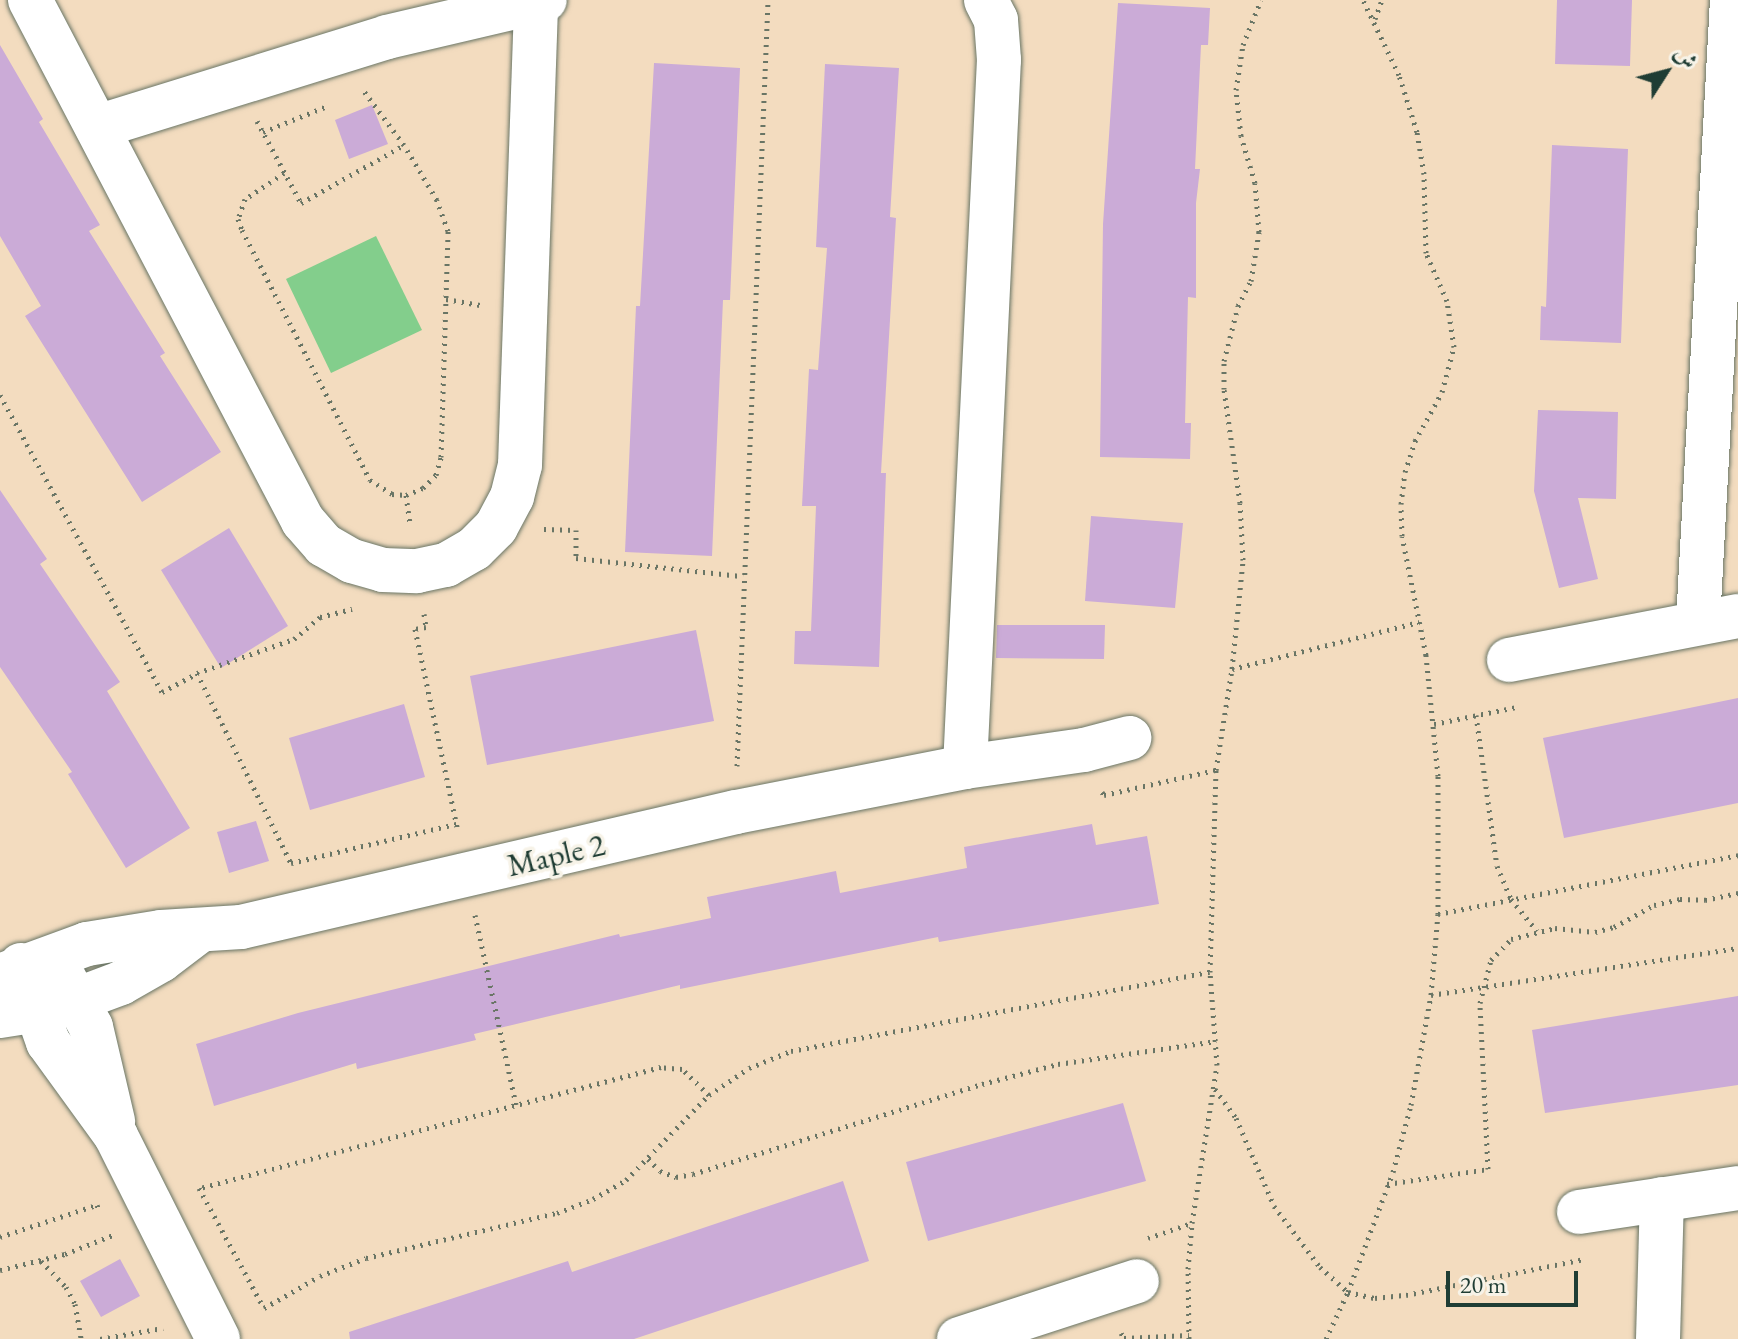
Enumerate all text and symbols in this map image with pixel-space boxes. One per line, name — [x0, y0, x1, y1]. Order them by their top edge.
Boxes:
north arrow — [1626, 32, 1706, 112]
text: ش — [1668, 40, 1704, 75]
street label: Maple 2 — [503, 825, 609, 885]
scale bar — [1450, 1255, 1582, 1305]
text: 20 m — [1460, 1269, 1507, 1300]

